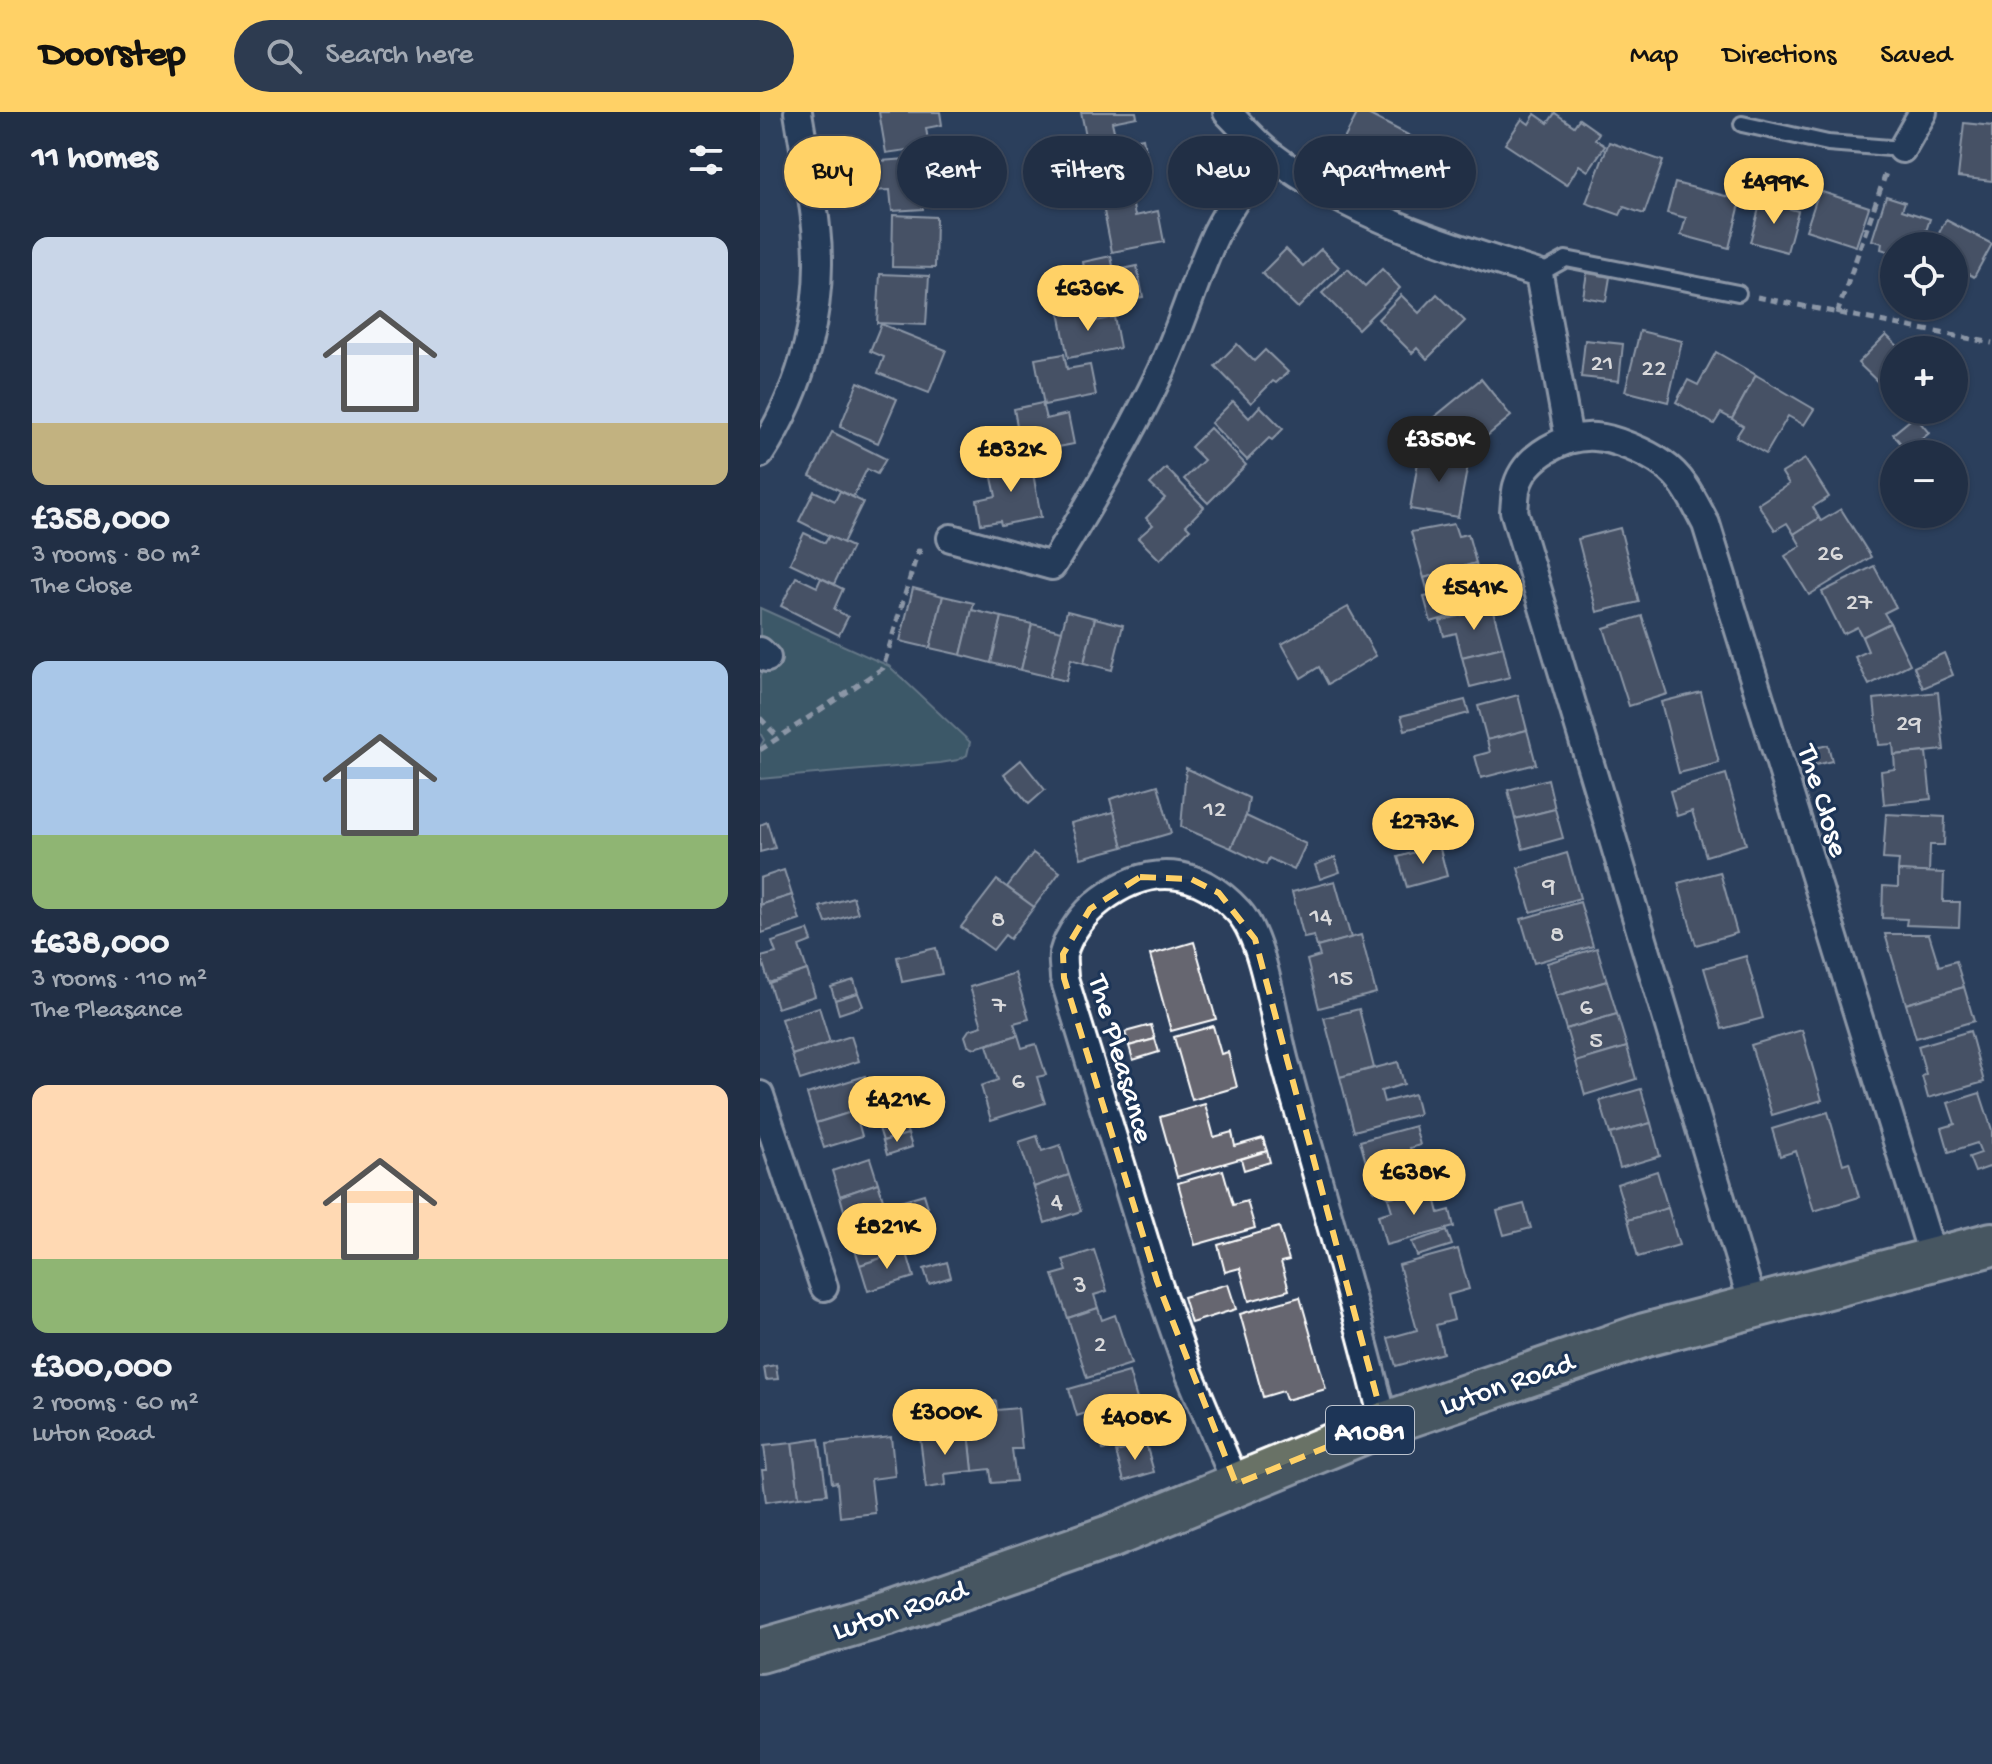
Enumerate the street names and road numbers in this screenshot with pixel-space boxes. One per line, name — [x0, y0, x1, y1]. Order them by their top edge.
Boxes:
street label: The Close — [1787, 739, 1854, 862]
street label: The Pleasance — [1077, 969, 1160, 1148]
street label: Luton Road — [1436, 1346, 1582, 1426]
road number: A1081 — [1326, 1406, 1414, 1454]
street label: Luton Road — [829, 1573, 975, 1651]

